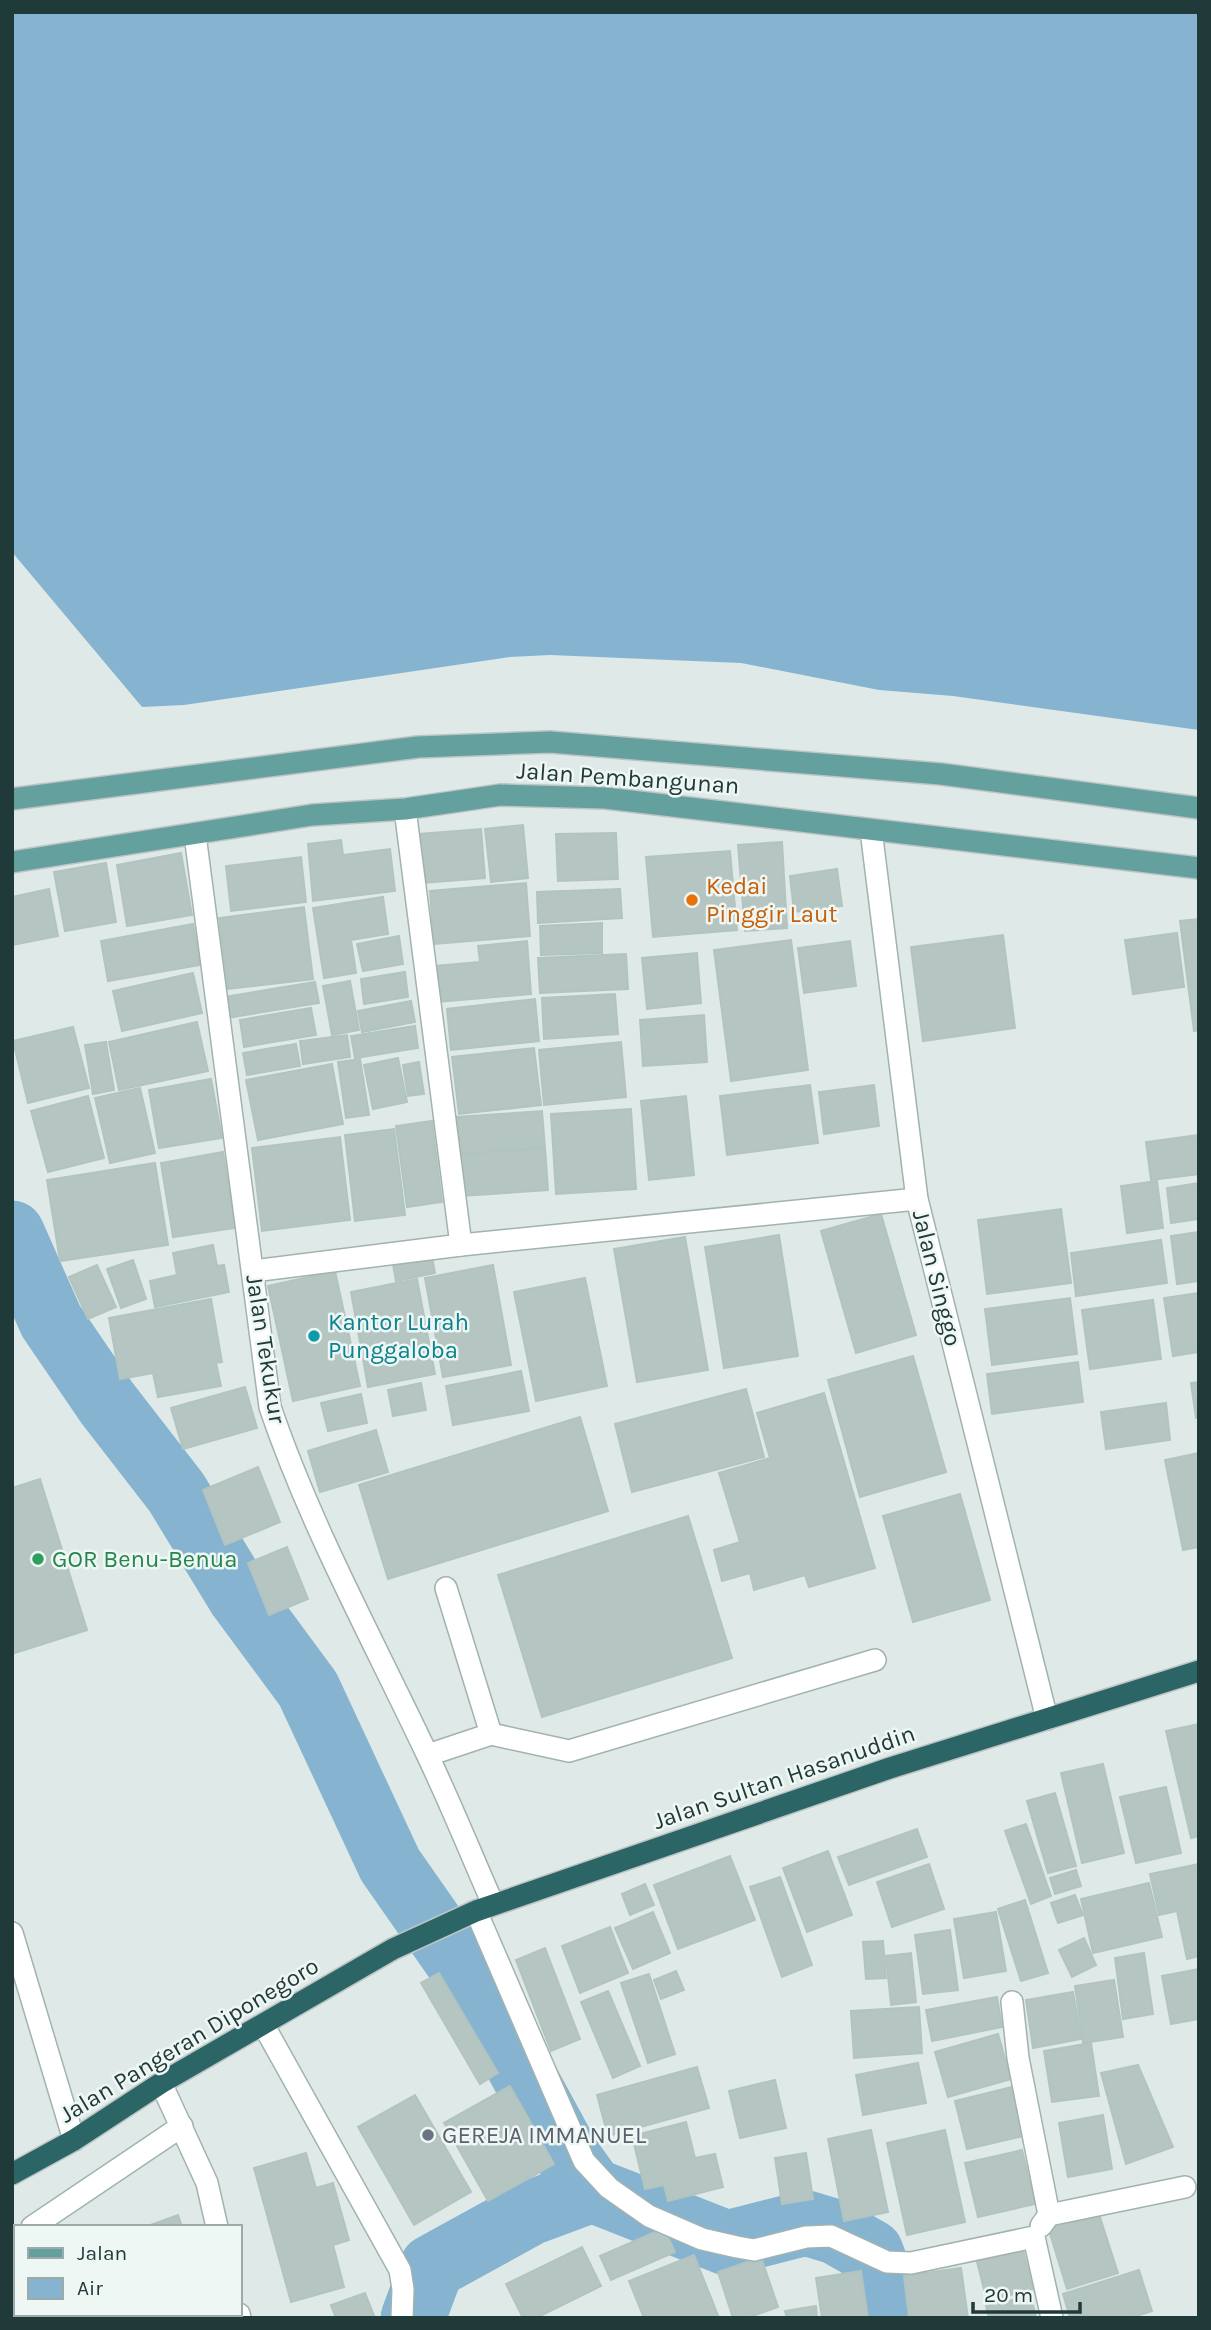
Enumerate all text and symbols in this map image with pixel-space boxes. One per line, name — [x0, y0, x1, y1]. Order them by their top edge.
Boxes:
street label: Jalan Pembangunan — [516, 756, 740, 800]
place label: Kedai Pinggir Laut — [706, 872, 838, 928]
marker: Kedai Pinggir Laut — [684, 892, 700, 908]
street label: Jalan Singgo — [907, 1207, 967, 1349]
street label: Jalan Tekukur — [240, 1273, 292, 1426]
place label: Kantor Lurah Punggaloba — [328, 1308, 469, 1364]
marker: Kantor Lurah Punggaloba — [306, 1328, 322, 1344]
place label: GOR Benu-Benua — [52, 1545, 237, 1573]
marker: GOR Benu-Benua — [30, 1551, 46, 1567]
street label: Jalan Sultan Hasanuddin — [649, 1719, 919, 1835]
street label: Jalan Pangeran Diponegoro — [54, 1951, 324, 2129]
place label: GEREJA IMMANUEL — [442, 2121, 647, 2149]
marker: GEREJA IMMANUEL — [420, 2127, 436, 2143]
legend — [14, 2225, 242, 2316]
text: Jalan — [77, 2241, 127, 2265]
scale bar — [973, 2270, 1080, 2314]
text: Air — [77, 2276, 103, 2300]
text: 20 m — [984, 2283, 1033, 2307]

